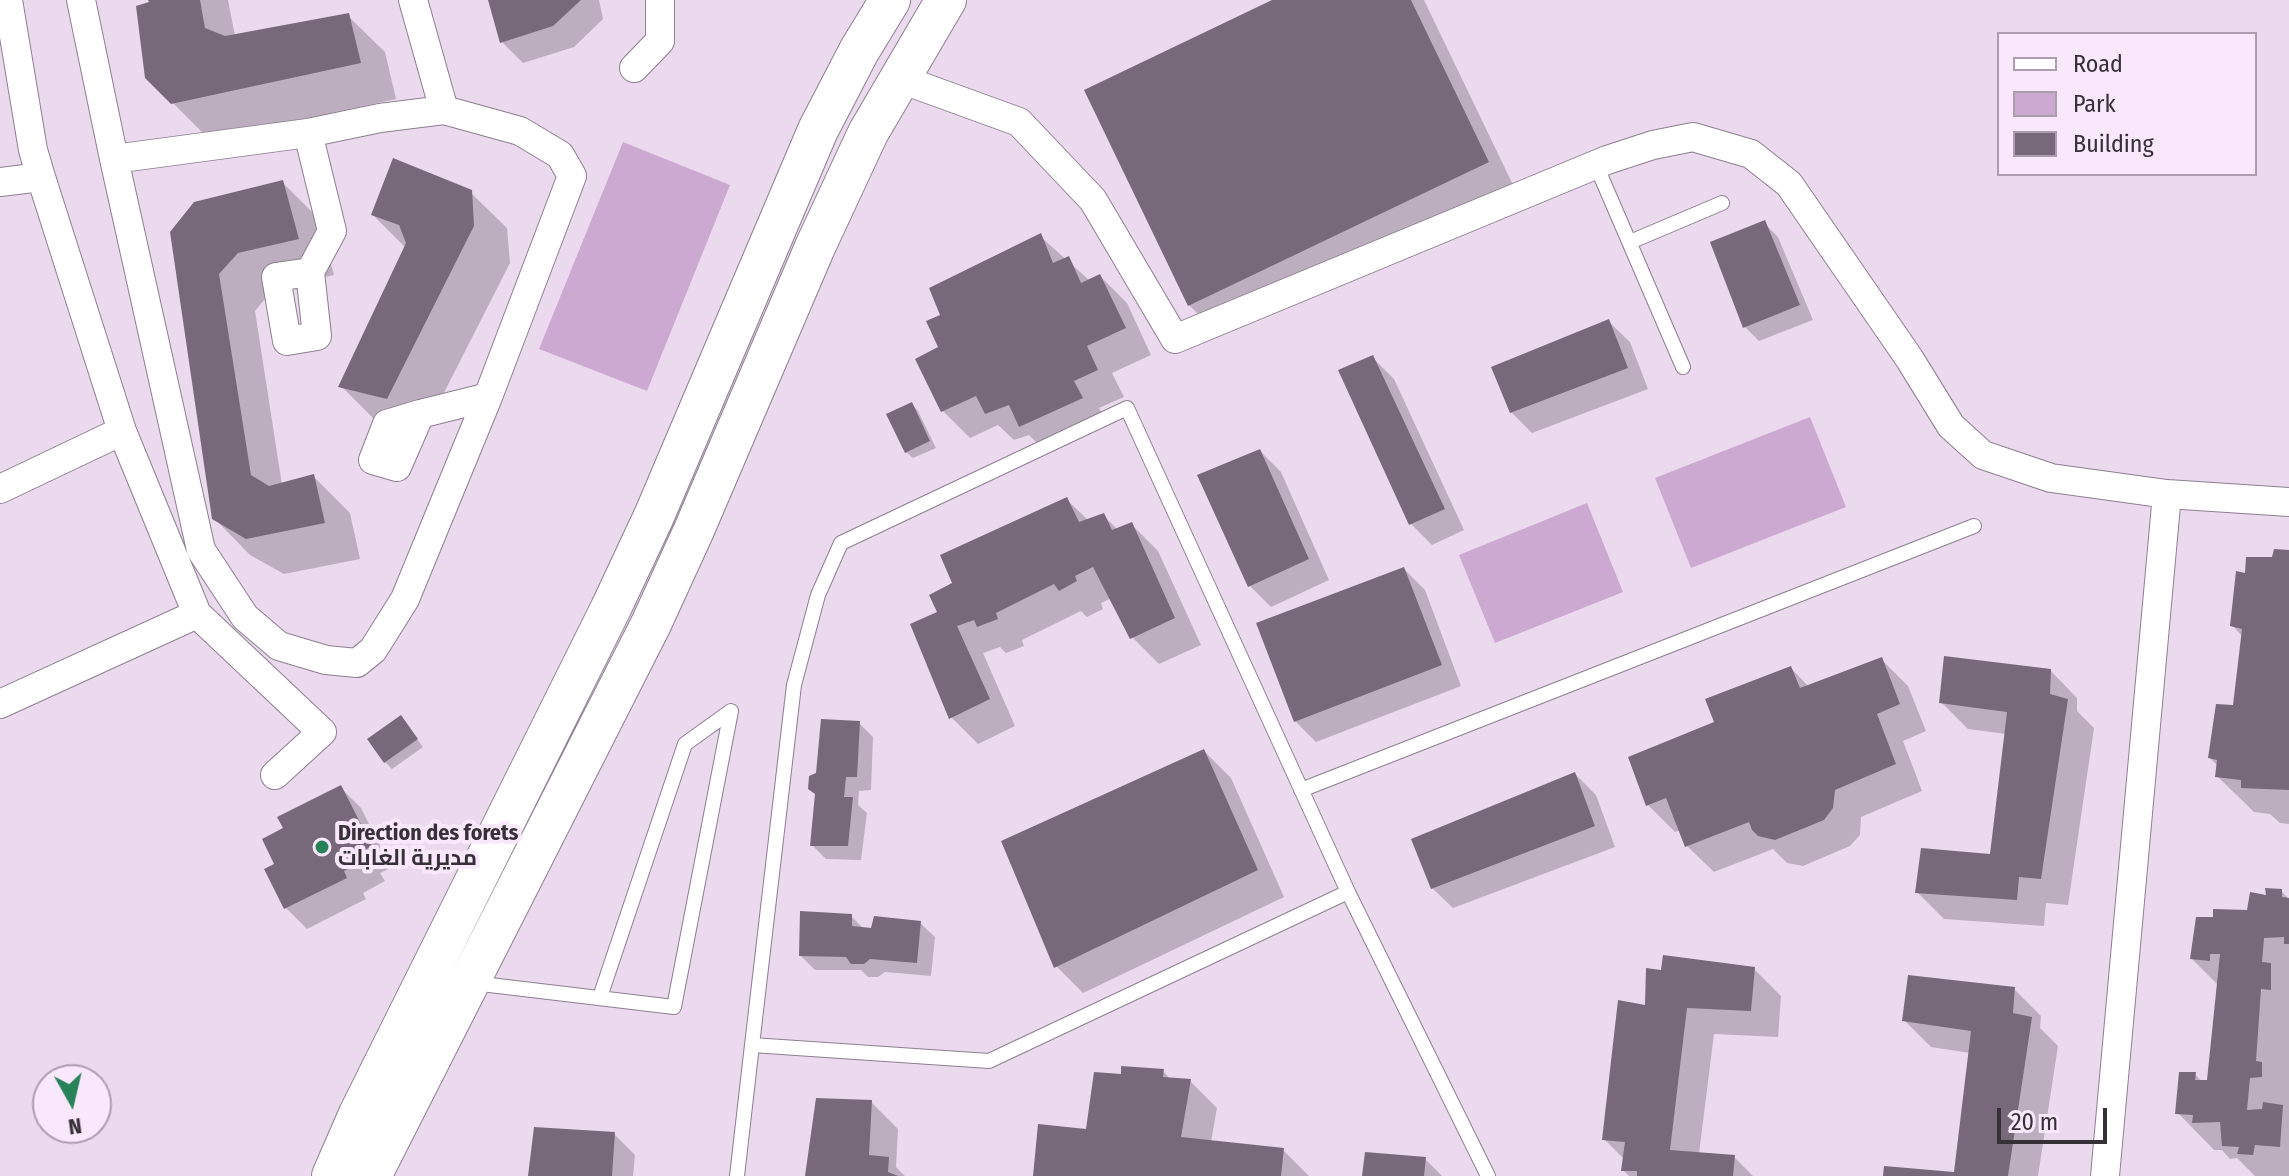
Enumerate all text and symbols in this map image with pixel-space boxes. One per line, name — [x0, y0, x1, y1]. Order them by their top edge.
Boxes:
legend — [1997, 32, 2257, 176]
text: Road — [2073, 50, 2123, 78]
text: Park — [2073, 90, 2116, 118]
text: Building — [2073, 130, 2154, 158]
place label: Direction des forets مديرية الغابات — [338, 821, 518, 872]
marker: Direction des forets مديرية الغابات — [313, 838, 331, 856]
north arrow — [32, 1064, 112, 1144]
scale bar — [2001, 1092, 2111, 1142]
text: 20 m — [2011, 1108, 2058, 1136]
text: N — [67, 1112, 84, 1141]

